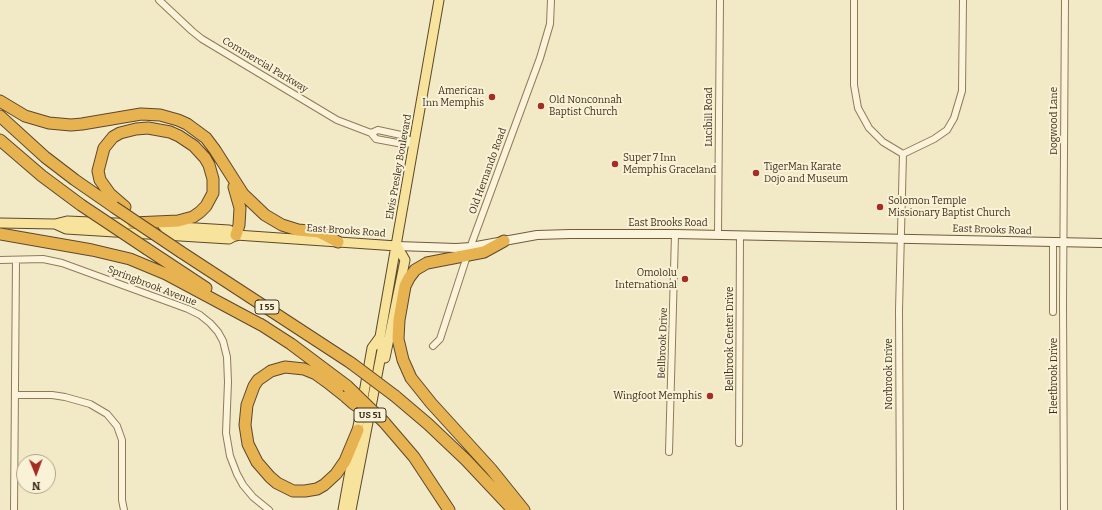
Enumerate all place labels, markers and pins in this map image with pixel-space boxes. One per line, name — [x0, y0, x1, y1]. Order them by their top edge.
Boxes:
place label: American Inn Memphis — [422, 85, 484, 108]
marker: American Inn Memphis — [487, 92, 497, 102]
place label: Old Nonconnah Baptist Church — [549, 94, 622, 118]
marker: Old Nonconnah Baptist Church — [536, 101, 546, 111]
place label: Super 7 Inn Memphis Graceland — [623, 152, 717, 176]
marker: Super 7 Inn Memphis Graceland — [610, 159, 620, 169]
place label: TigerMan Karate Dojo and Museum — [764, 161, 848, 184]
marker: TigerMan Karate Dojo and Museum — [751, 168, 761, 178]
place label: Solomon Temple Missionary Baptist Church — [888, 195, 1010, 218]
marker: Solomon Temple Missionary Baptist Church — [875, 202, 885, 212]
place label: Omololu International — [615, 267, 677, 290]
marker: Omololu International — [680, 274, 690, 284]
place label: Wingfoot Memphis — [613, 390, 702, 402]
marker: Wingfoot Memphis — [705, 391, 715, 401]

